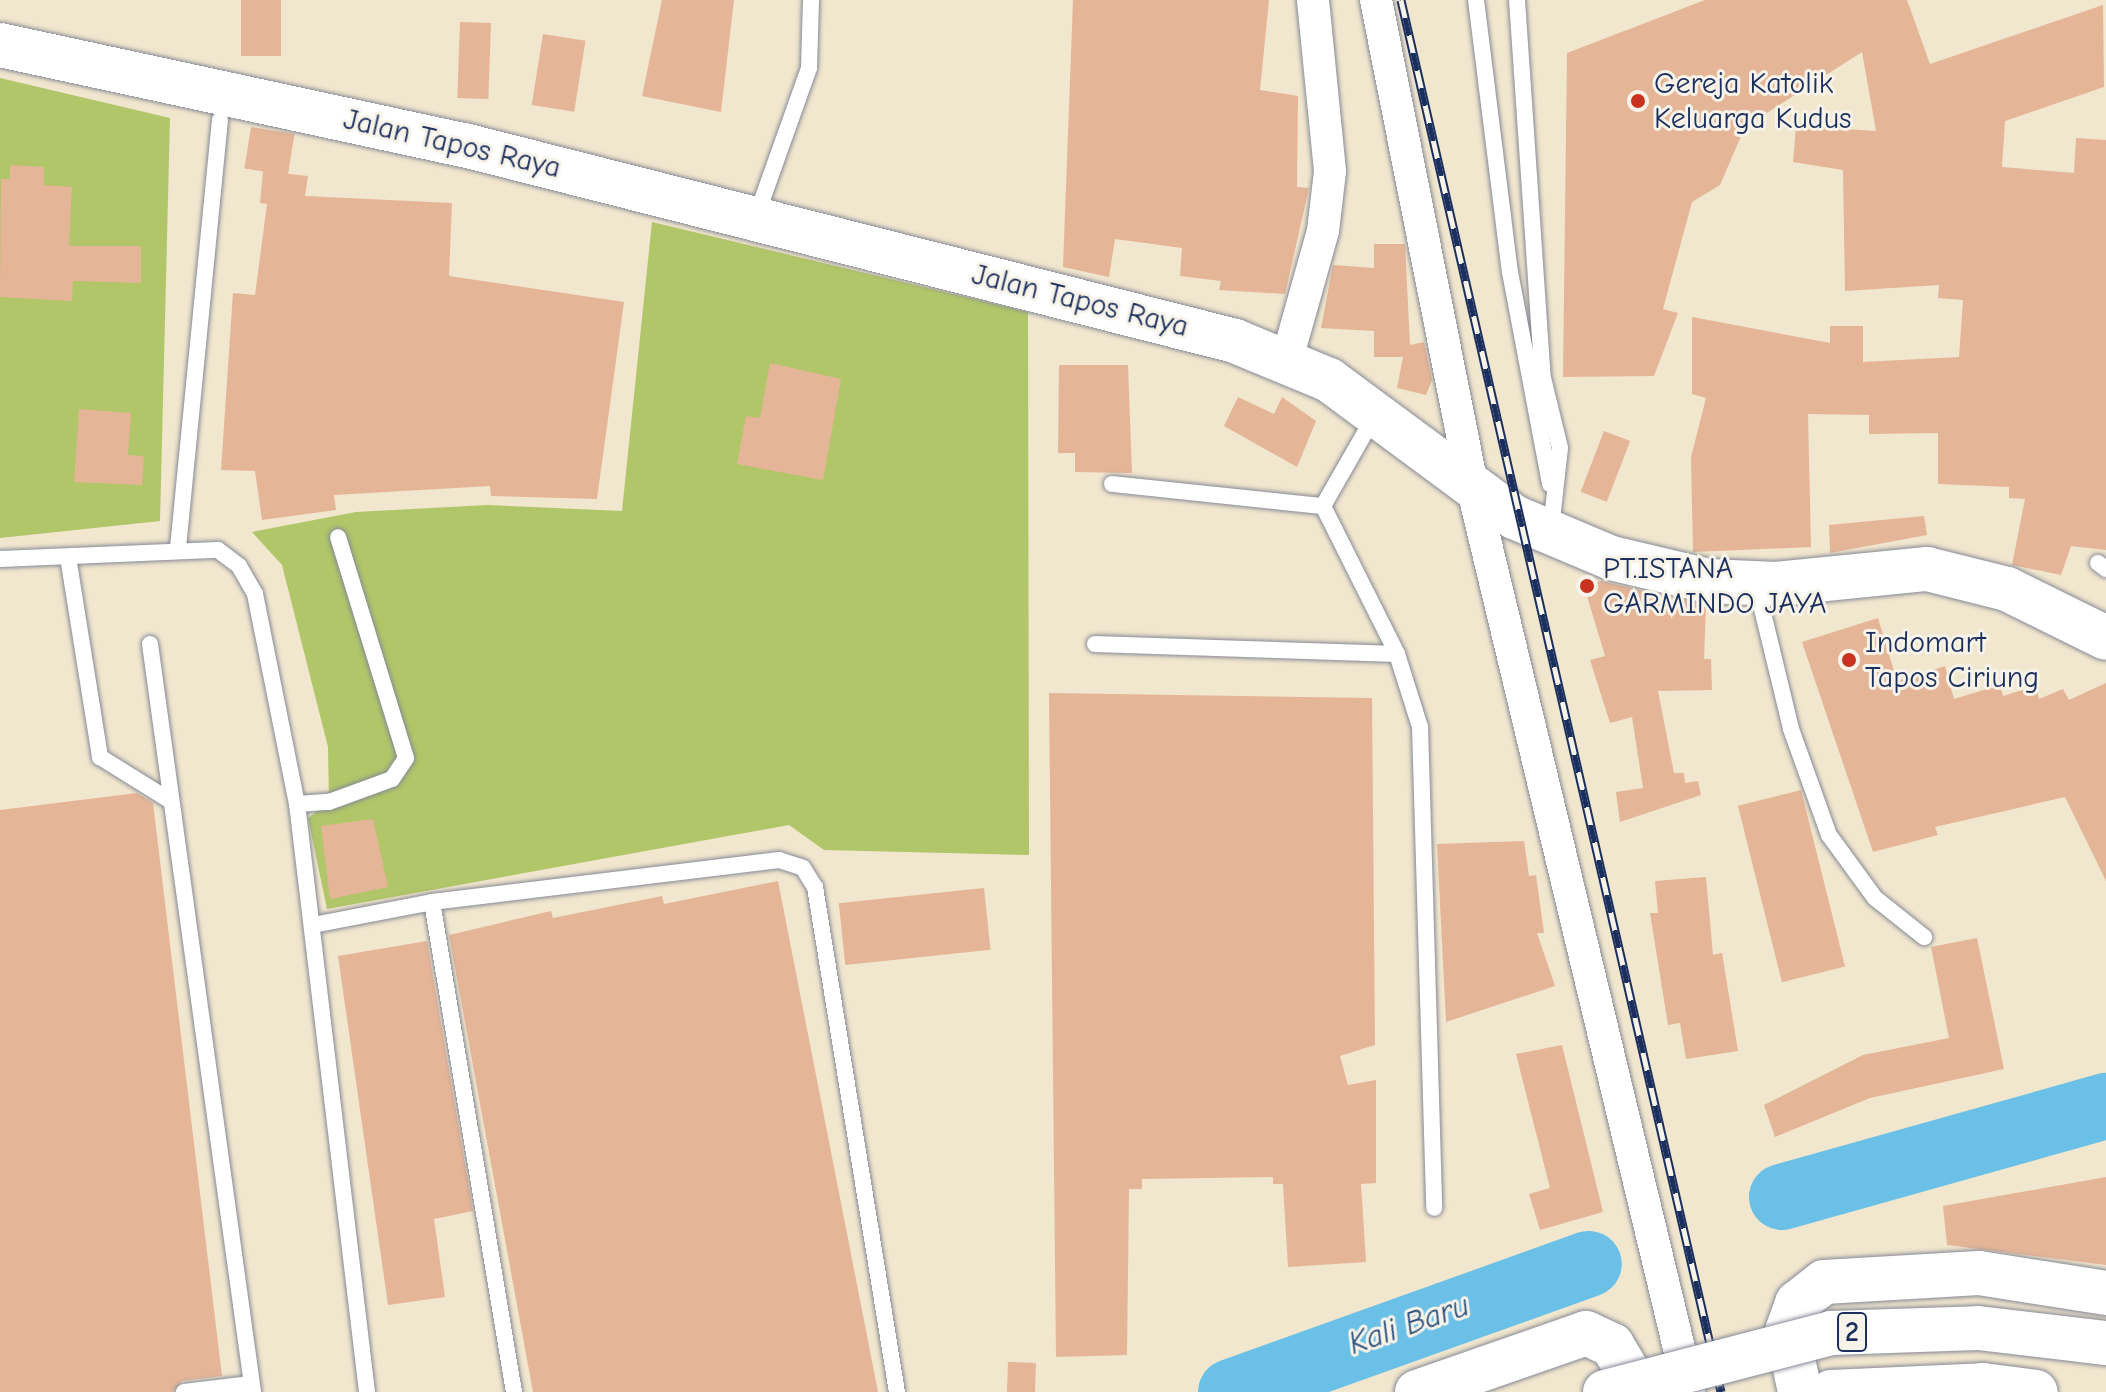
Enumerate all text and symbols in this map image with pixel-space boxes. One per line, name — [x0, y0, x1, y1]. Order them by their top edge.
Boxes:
place label: Gereja Katolik Keluarga Kudus — [1654, 66, 1851, 136]
marker: Gereja Katolik Keluarga Kudus — [1629, 92, 1647, 110]
street label: Jalan Tapos Raya — [340, 102, 564, 186]
street label: Jalan Tapos Raya — [968, 257, 1192, 345]
place label: PT.ISTANA GARMINDO JAYA — [1603, 551, 1826, 622]
marker: PT.ISTANA GARMINDO JAYA — [1578, 577, 1596, 595]
place label: Indomart Tapos Ciriung — [1865, 625, 2039, 696]
marker: Indomart Tapos Ciriung — [1840, 651, 1858, 669]
water label: Kali Baru — [1344, 1287, 1474, 1363]
road number: 2 — [1836, 1308, 1868, 1356]

